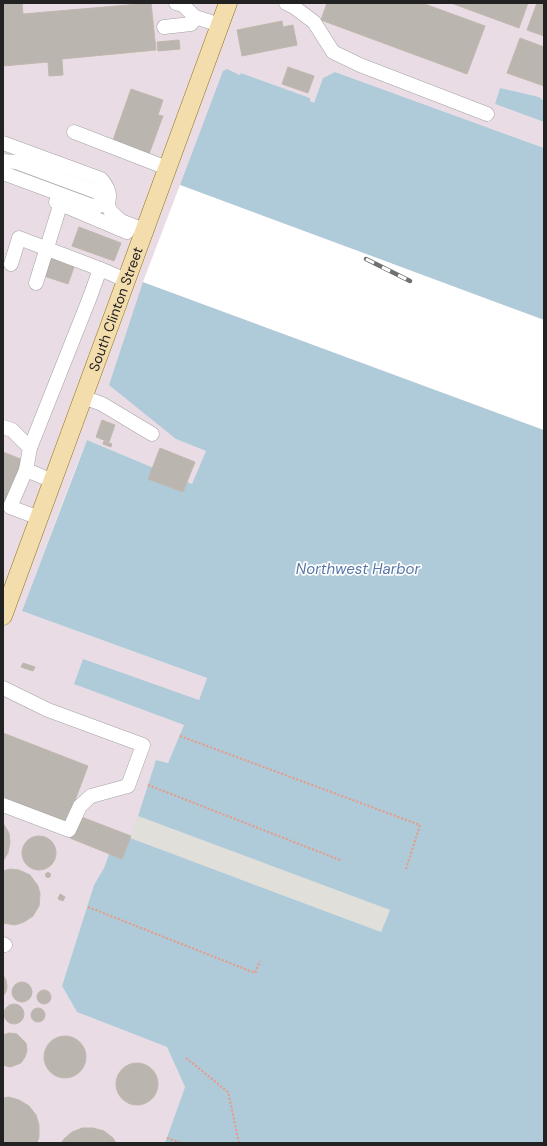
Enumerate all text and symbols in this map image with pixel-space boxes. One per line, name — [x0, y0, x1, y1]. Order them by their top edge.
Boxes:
street label: South Clinton Street — [85, 244, 147, 374]
water label: Northwest Harbor — [296, 559, 421, 579]

